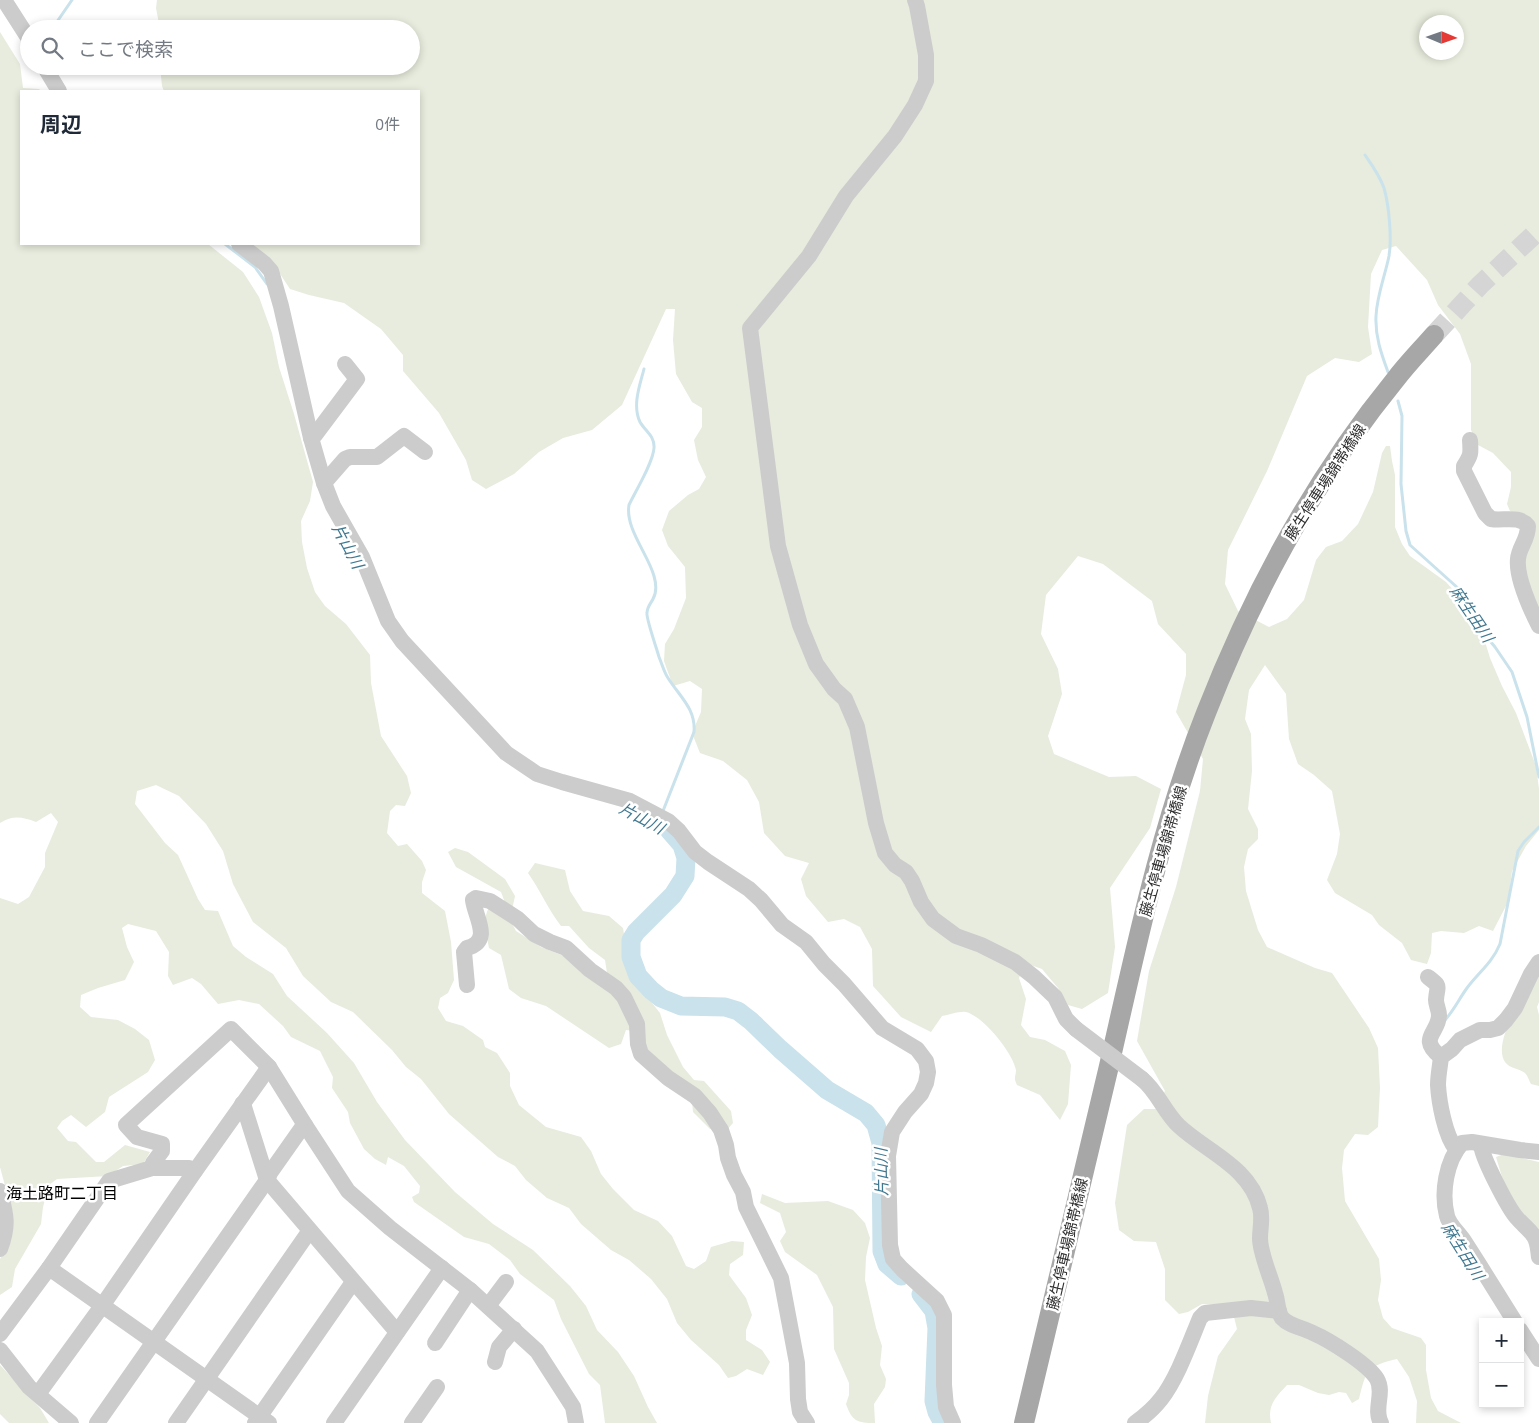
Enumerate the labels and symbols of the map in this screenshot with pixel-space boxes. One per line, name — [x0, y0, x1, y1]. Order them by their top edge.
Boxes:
north arrow — [1419, 15, 1464, 60]
street label: 藤生停車場錦帯橋線 — [1280, 420, 1370, 544]
water label: 片山川 — [328, 520, 369, 574]
water label: 麻生田川 — [1446, 582, 1499, 648]
street label: 藤生停車場錦帯橋線 — [1135, 783, 1191, 919]
water label: 片山川 — [616, 798, 670, 839]
water label: 片山川 — [871, 1146, 891, 1196]
street label: 藤生停車場錦帯橋線 — [1043, 1176, 1091, 1312]
district label: 海土路町二丁目 — [6, 1183, 118, 1203]
water label: 麻生田川 — [1438, 1219, 1489, 1285]

